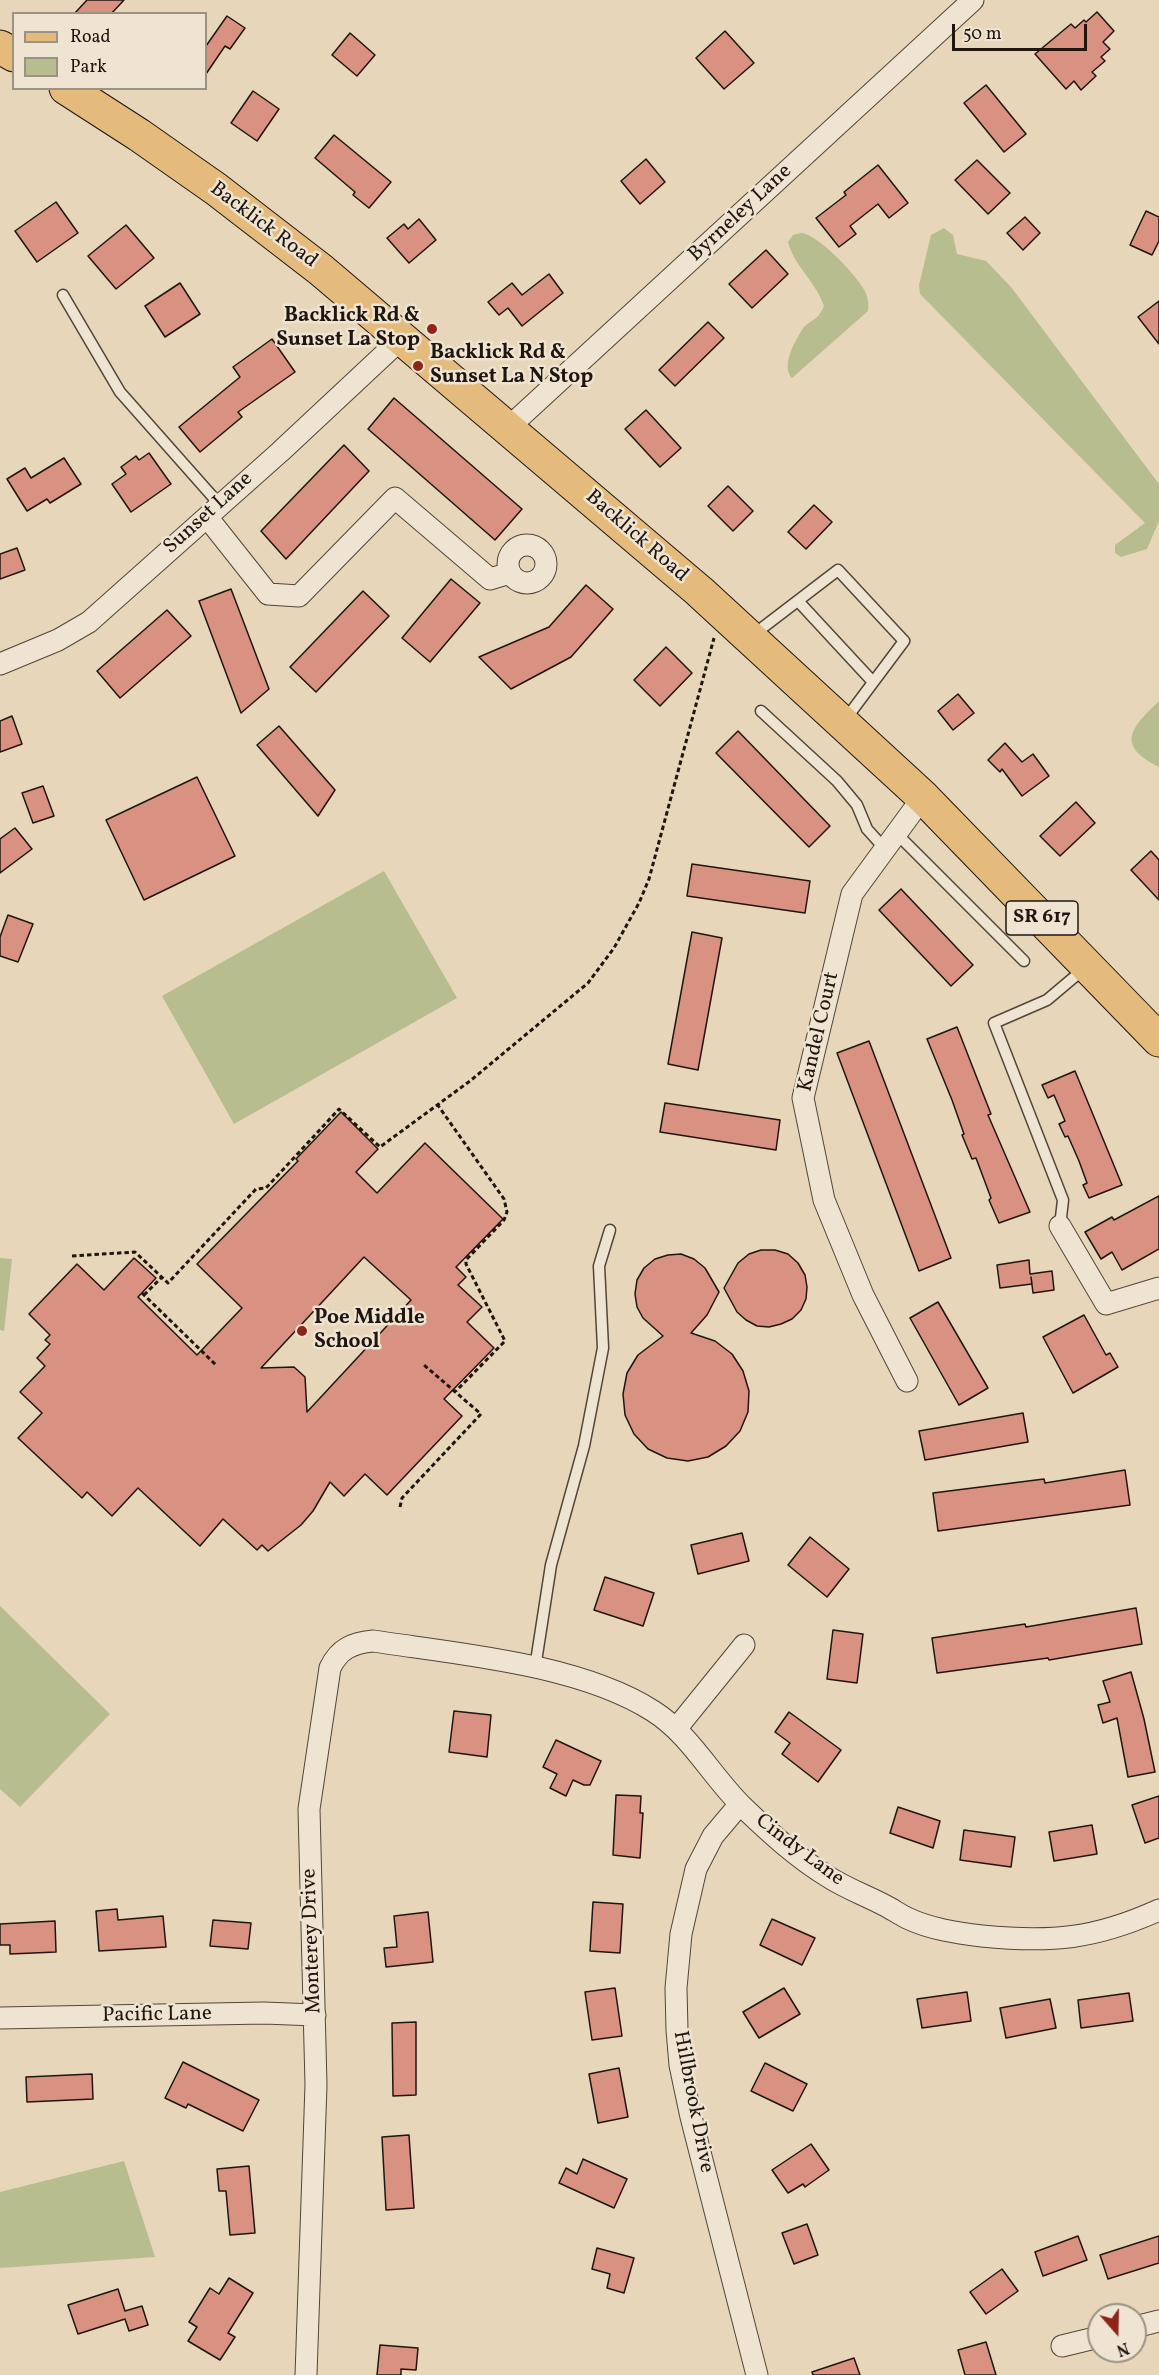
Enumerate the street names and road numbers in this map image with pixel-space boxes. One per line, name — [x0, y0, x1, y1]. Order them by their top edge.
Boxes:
street label: Byrneley Lane — [684, 160, 798, 268]
street label: Backlick Road — [204, 177, 322, 275]
street label: Sunset Lane — [159, 467, 259, 561]
street label: Backlick Road — [579, 485, 693, 589]
road number: SR 617 — [1006, 901, 1078, 935]
street label: Kandel Court — [794, 970, 846, 1094]
street label: Cindy Lane — [750, 1809, 848, 1893]
street label: Monterey Drive — [298, 1868, 328, 2014]
street label: Pacific Lane — [102, 2002, 212, 2030]
street label: Hillbrook Drive — [666, 2029, 718, 2175]

